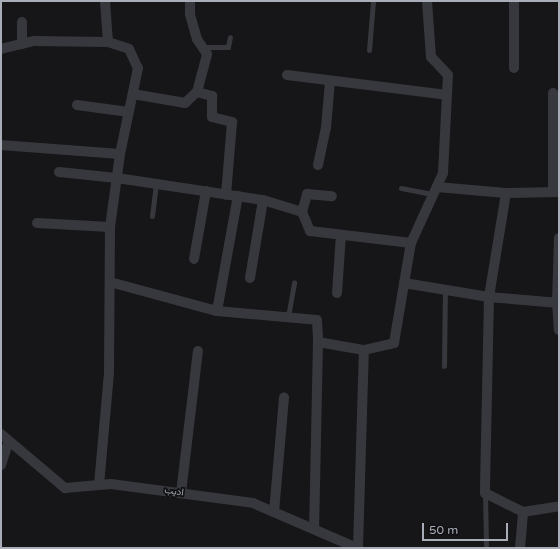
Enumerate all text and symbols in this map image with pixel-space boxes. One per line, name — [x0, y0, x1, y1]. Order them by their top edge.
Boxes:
street label: ادیب — [164, 485, 184, 499]
scale bar — [424, 515, 510, 541]
text: 50 m — [429, 523, 458, 537]

